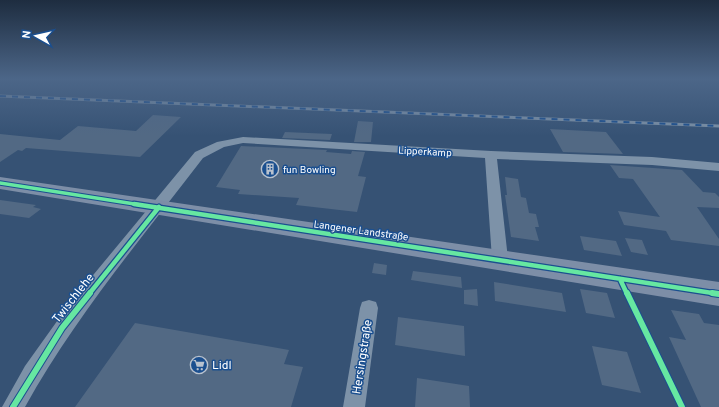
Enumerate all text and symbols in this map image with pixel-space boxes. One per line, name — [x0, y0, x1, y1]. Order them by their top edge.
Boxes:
north arrow — [16, 16, 56, 56]
text: N — [20, 30, 35, 40]
street label: Lipperkamp — [398, 145, 452, 160]
building icon: fun Bowling — [260, 159, 280, 179]
place label: fun Bowling — [283, 164, 336, 177]
street label: Langener Landstraße — [313, 218, 409, 245]
street label: Twischlehe — [49, 270, 98, 327]
street label: Hersingstraße — [349, 319, 377, 396]
supermarket icon: Lidl — [189, 355, 209, 375]
place label: Lidl — [212, 358, 232, 374]

